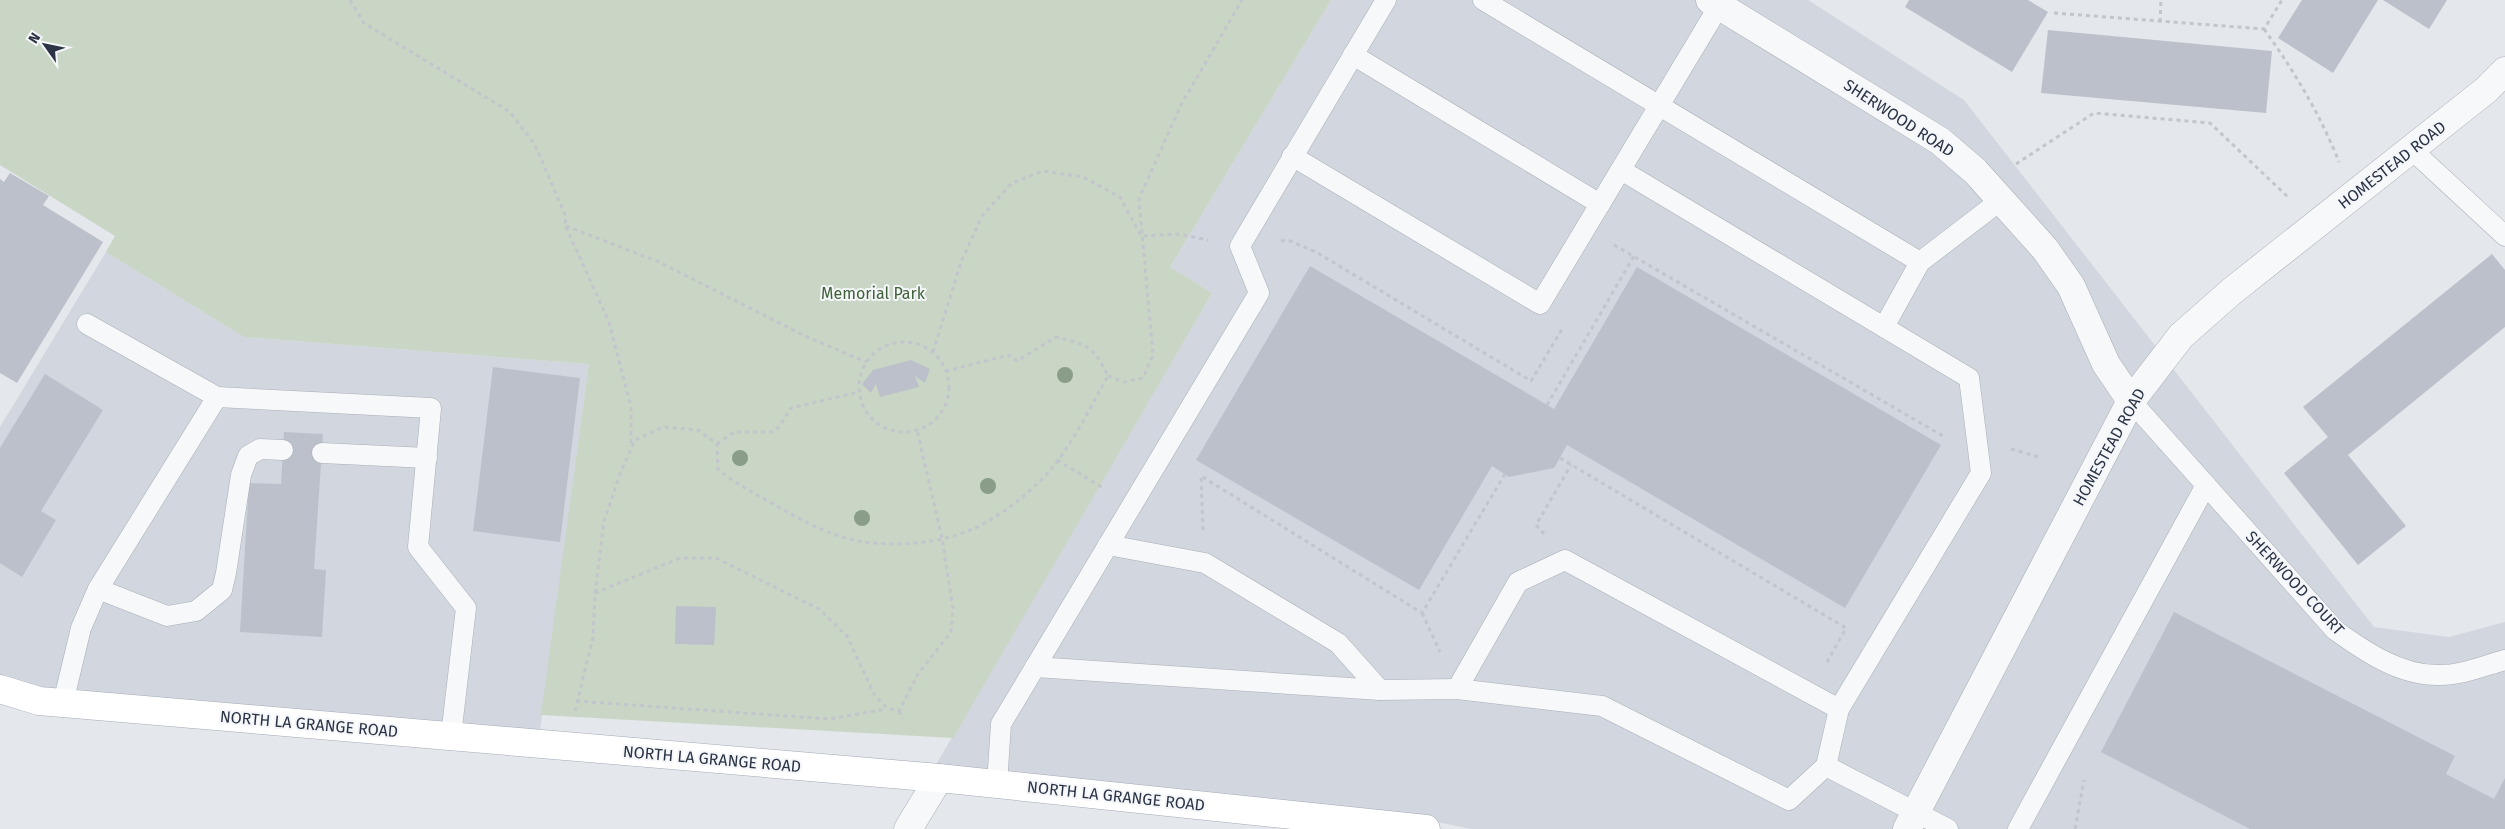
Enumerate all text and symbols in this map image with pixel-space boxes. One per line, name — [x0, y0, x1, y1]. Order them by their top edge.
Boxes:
north arrow — [20, 20, 70, 70]
text: N — [25, 30, 44, 47]
street label: SHERWOOD ROAD — [1840, 75, 1958, 161]
street label: HOMESTEAD ROAD — [2334, 117, 2450, 213]
park label: Memorial Park — [821, 284, 926, 303]
street label: HOMESTEAD ROAD — [2069, 385, 2149, 509]
street label: SHERWOOD COURT — [2242, 527, 2349, 640]
street label: NORTH LA GRANGE ROAD — [219, 707, 399, 741]
street label: NORTH LA GRANGE ROAD — [622, 742, 802, 776]
street label: NORTH LA GRANGE ROAD — [1026, 777, 1206, 815]

